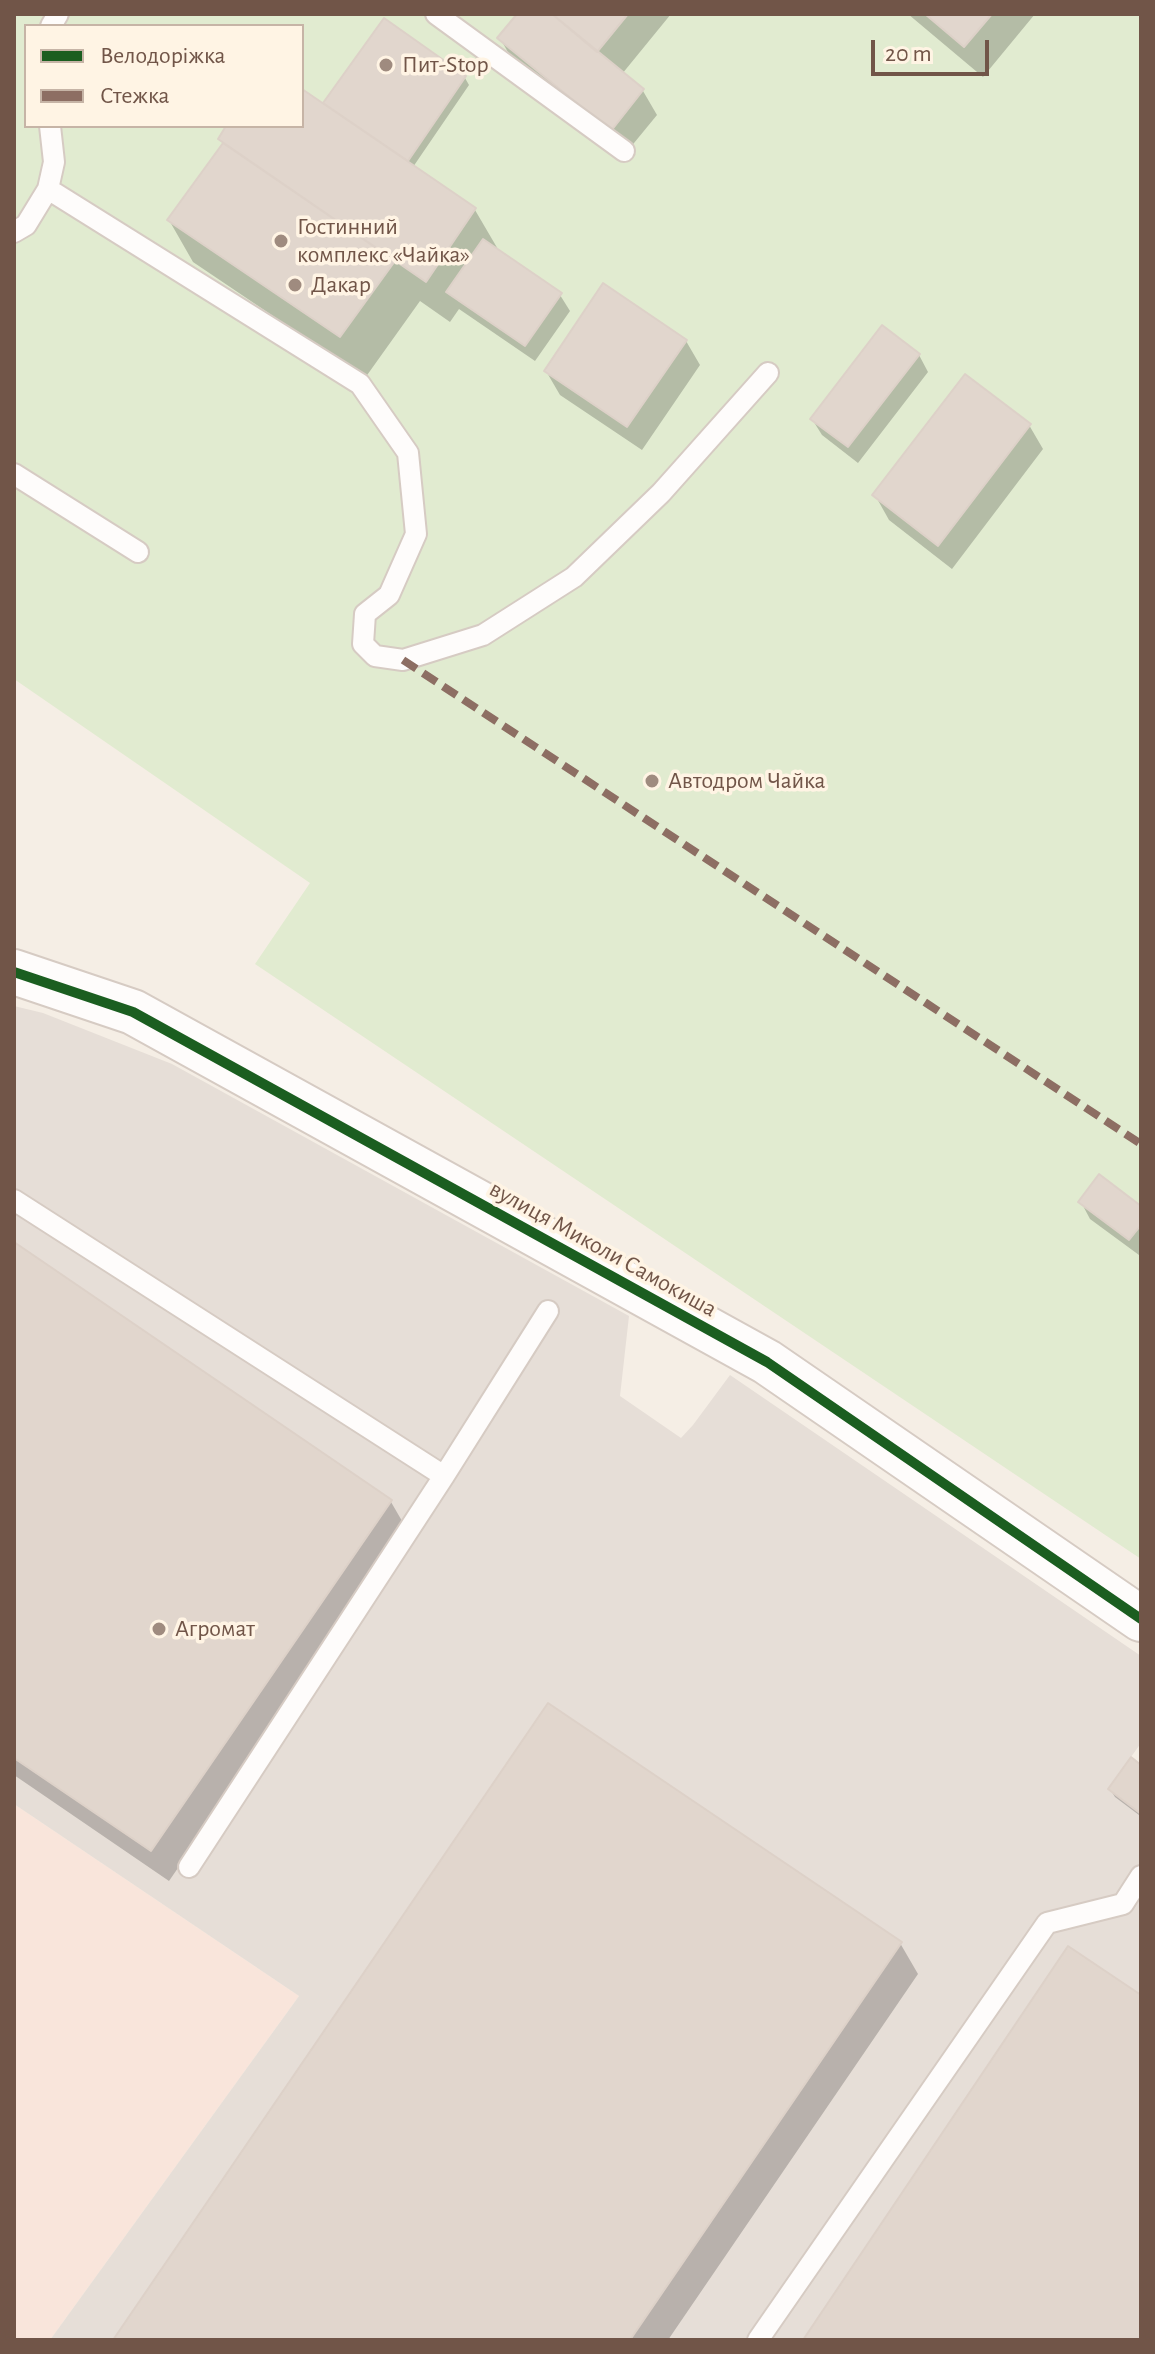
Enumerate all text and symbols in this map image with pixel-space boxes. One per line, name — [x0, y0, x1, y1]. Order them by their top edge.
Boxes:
legend — [24, 24, 304, 128]
scale bar — [875, 24, 993, 74]
text: 20 m — [885, 42, 932, 66]
text: Велодоріжка — [100, 44, 225, 68]
place label: Пит-Stop — [402, 51, 489, 79]
marker: Пит-Stop — [377, 56, 395, 74]
text: Стежка — [100, 84, 169, 108]
place label: Гостинний комплекс «Чайка» — [297, 213, 470, 269]
marker: Гостинний комплекс «Чайка» — [272, 232, 290, 250]
place label: Дакар — [311, 271, 371, 299]
marker: Дакар — [286, 276, 304, 294]
place label: Автодром Чайка — [668, 767, 826, 795]
marker: Автодром Чайка — [643, 772, 661, 790]
street label: вулиця Миколи Самокиша — [484, 1174, 722, 1324]
place label: Агромат — [175, 1615, 255, 1643]
marker: Агромат — [150, 1620, 168, 1638]

